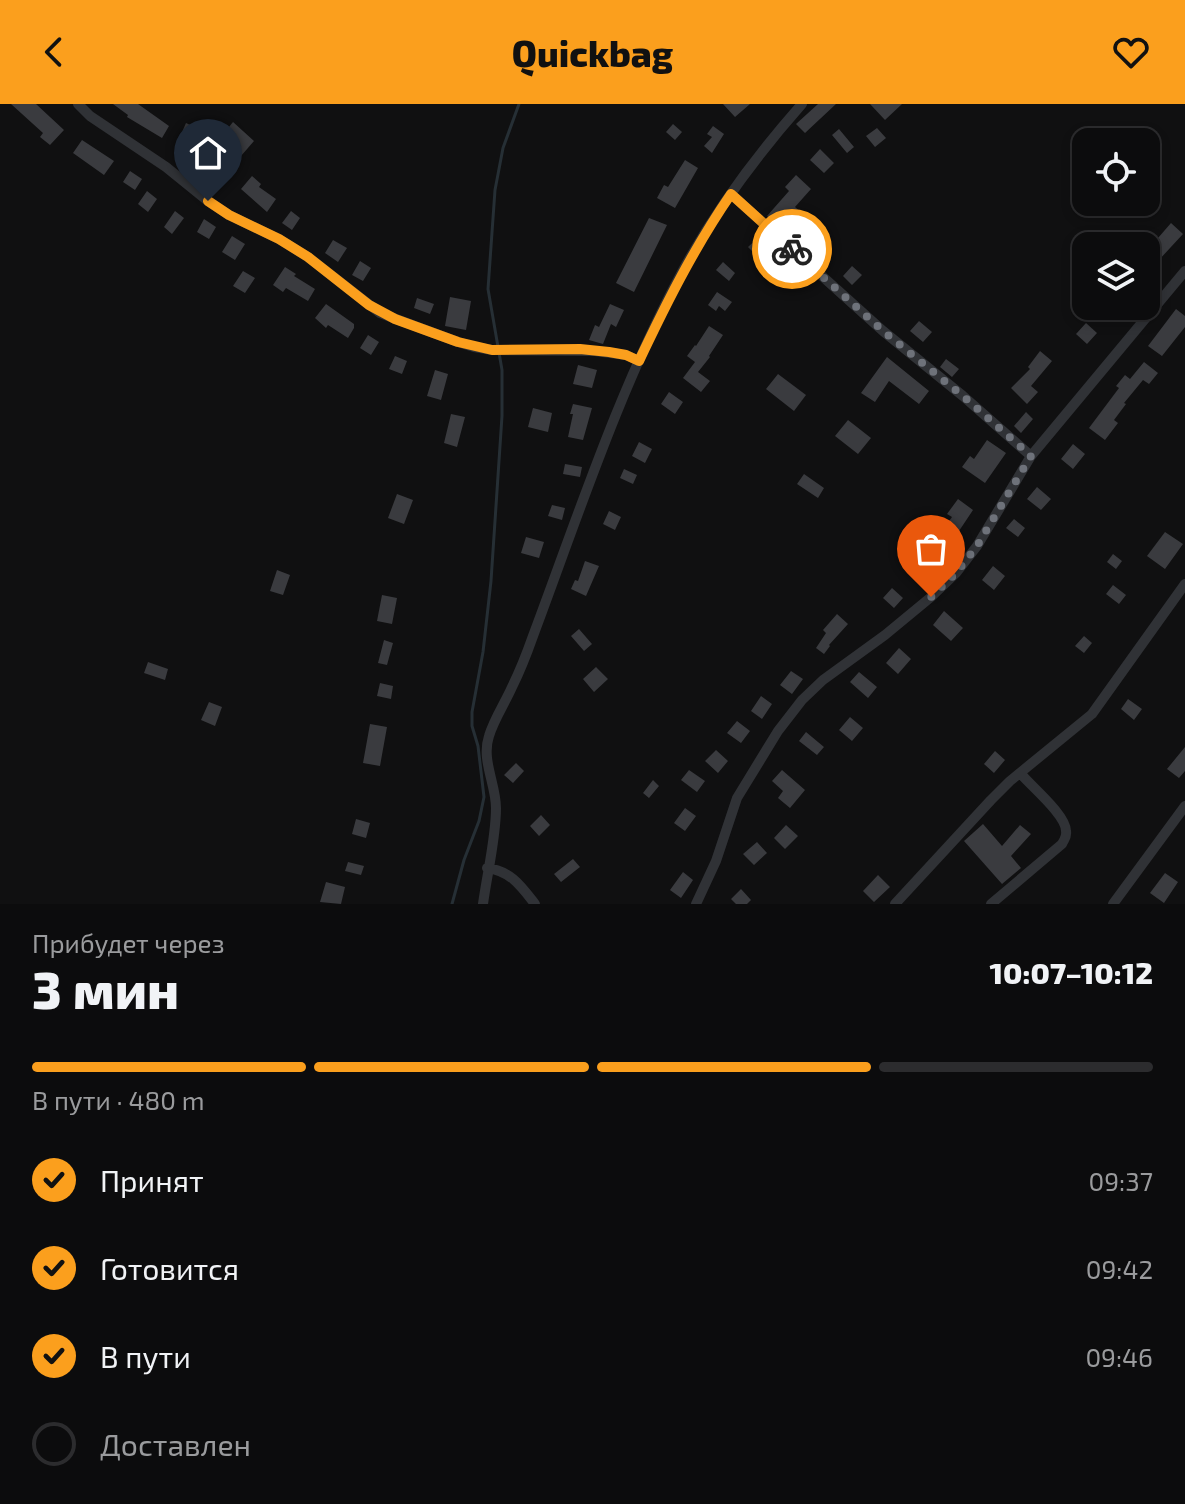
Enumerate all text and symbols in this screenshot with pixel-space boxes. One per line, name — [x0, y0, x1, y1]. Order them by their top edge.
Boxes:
icon: back — [32, 30, 76, 74]
icon: heart — [1109, 30, 1153, 74]
text: Quickbag — [512, 31, 673, 74]
pin — [174, 119, 242, 201]
map controls — [1072, 128, 1160, 320]
button: locate — [1072, 128, 1160, 216]
icon: home — [186, 131, 230, 175]
courier — [752, 209, 832, 289]
icon: bike — [770, 227, 814, 271]
button: layers — [1072, 232, 1160, 320]
pin — [897, 515, 965, 597]
icon: bag — [909, 527, 953, 571]
text: Прибудет через — [32, 927, 225, 958]
text: 10:07–10:12 — [990, 954, 1153, 990]
text: 3 мин — [32, 957, 179, 1019]
text: В пути · 480 m — [32, 1084, 204, 1115]
icon: check — [32, 1158, 76, 1202]
text: Принят — [100, 1162, 204, 1198]
text: 09:37 — [1089, 1165, 1153, 1196]
icon: check — [32, 1246, 76, 1290]
text: Готовится — [100, 1250, 239, 1286]
text: 09:42 — [1086, 1253, 1153, 1284]
icon: check — [32, 1334, 76, 1378]
text: В пути — [100, 1338, 191, 1374]
text: 09:46 — [1085, 1341, 1153, 1372]
text: Доставлен — [100, 1426, 251, 1462]

